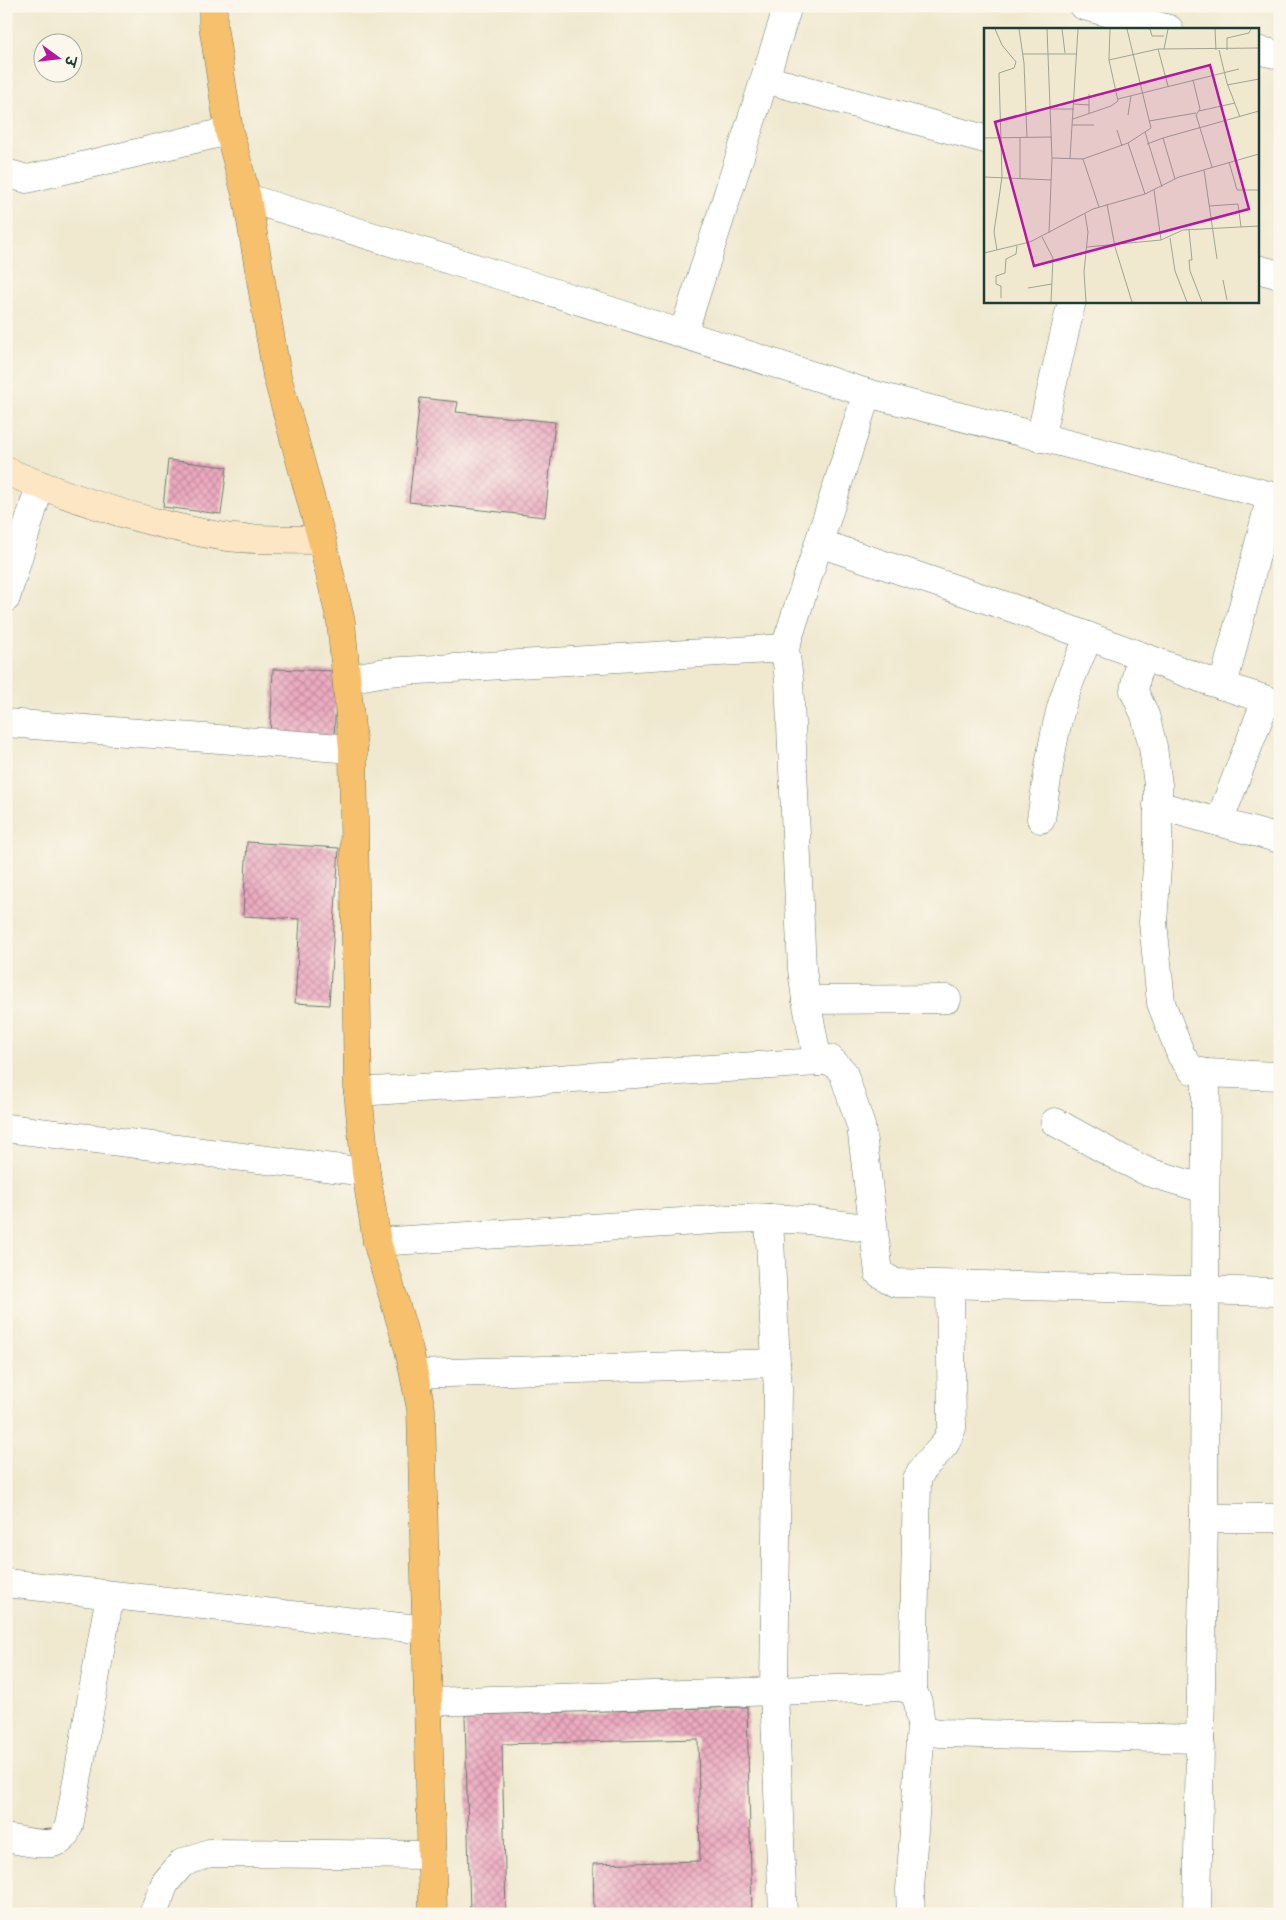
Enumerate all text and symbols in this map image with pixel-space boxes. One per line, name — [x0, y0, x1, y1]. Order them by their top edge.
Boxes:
inset map — [984, 28, 1258, 302]
north arrow — [32, 32, 82, 82]
text: उ — [56, 52, 84, 71]

